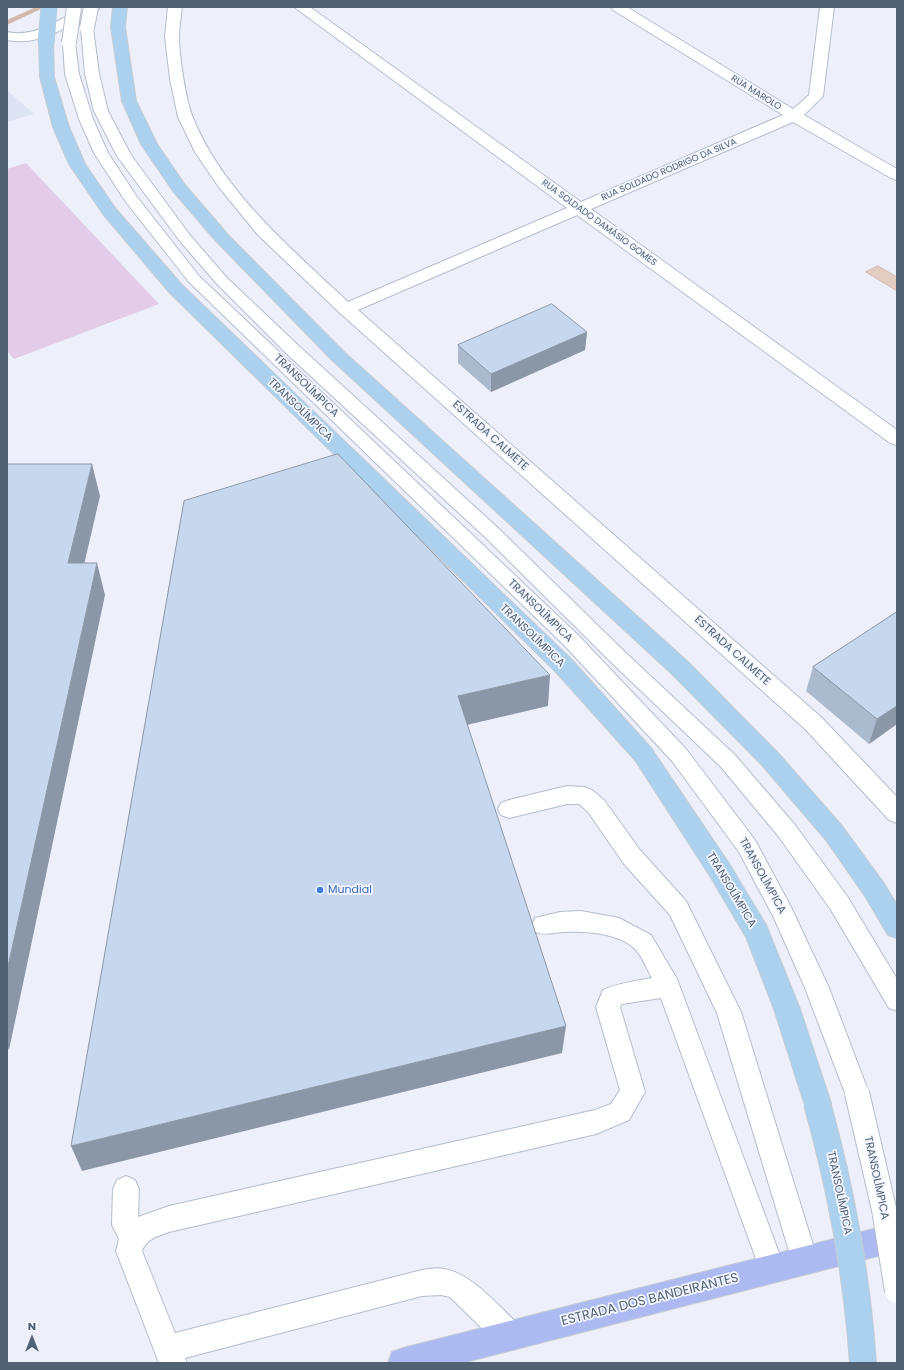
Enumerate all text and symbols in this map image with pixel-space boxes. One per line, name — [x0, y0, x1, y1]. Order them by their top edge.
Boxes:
street label: RUA MAROLO — [729, 73, 783, 113]
street label: RUA SOLDADO RODRIGO DA SILVA — [600, 137, 738, 203]
street label: RUA SOLDADO DAMÁSIO GOMES — [539, 178, 659, 268]
street label: TRANSOLÍMPICA — [271, 352, 341, 420]
street label: TRANSOLÍMPICA — [265, 376, 335, 444]
street label: ESTRADA CALMETE — [449, 398, 531, 474]
street label: TRANSOLÍMPICA — [505, 577, 575, 645]
street label: TRANSOLÍMPICA — [497, 602, 567, 670]
street label: ESTRADA CALMETE — [691, 613, 773, 689]
street label: TRANSOLÍMPICA — [736, 836, 788, 916]
street label: TRANSOLÍMPICA — [704, 850, 758, 930]
place label: Mundial — [328, 883, 372, 897]
marker: Mundial — [315, 885, 325, 895]
street label: TRANSOLÍMPICA — [861, 1135, 891, 1221]
street label: TRANSOLÍMPICA — [824, 1150, 854, 1236]
street label: ESTRADA DOS BANDEIRANTES — [560, 1270, 740, 1330]
north arrow — [12, 1318, 52, 1358]
text: N — [28, 1318, 36, 1334]

